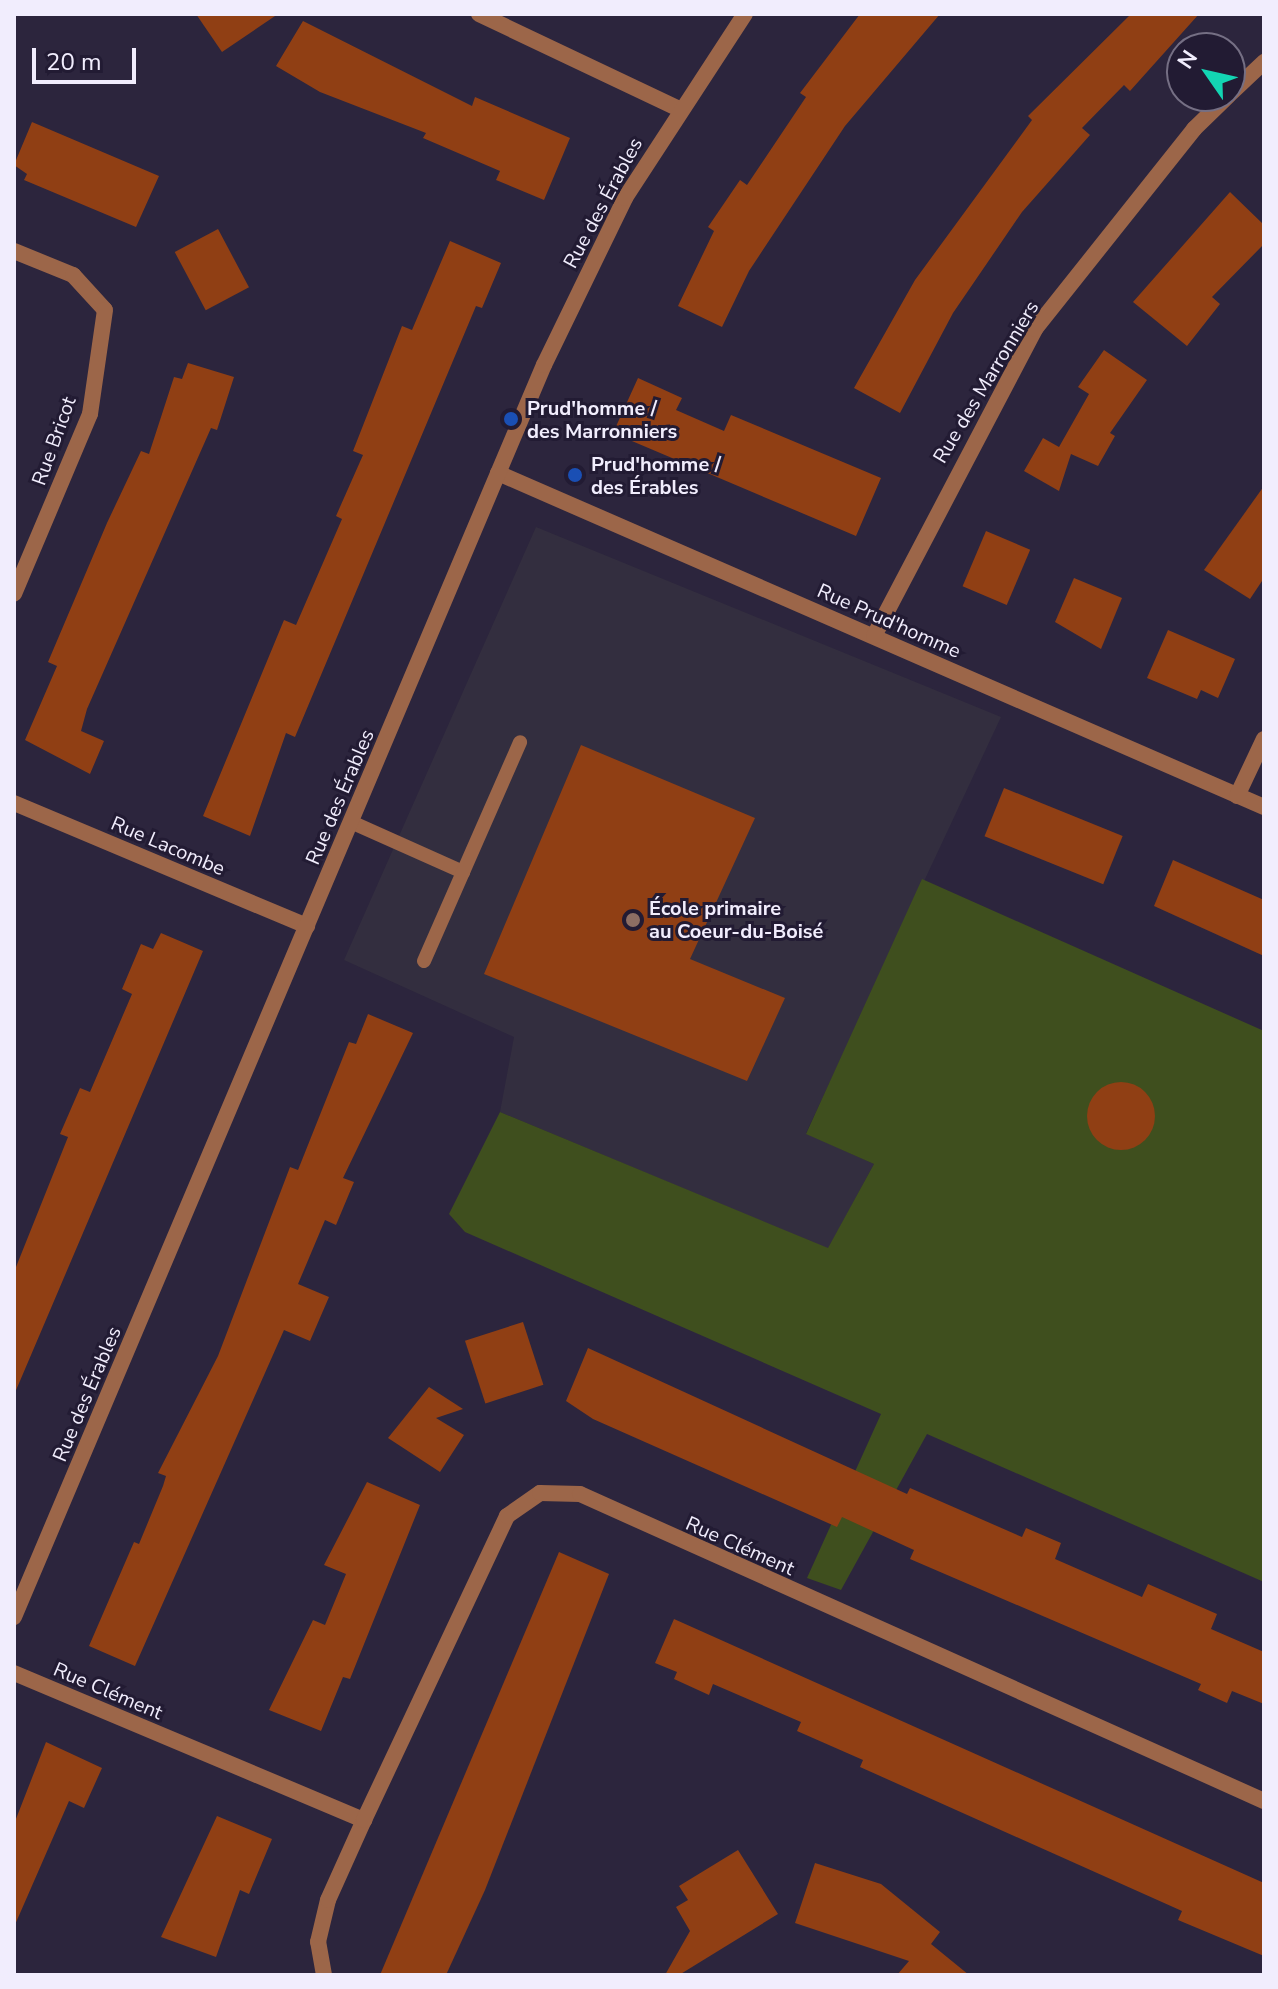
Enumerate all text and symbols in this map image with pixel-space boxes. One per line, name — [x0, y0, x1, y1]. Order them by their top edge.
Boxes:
scale bar — [36, 32, 140, 82]
north arrow — [1166, 32, 1246, 112]
text: N — [1171, 44, 1205, 75]
text: 20 m — [46, 46, 102, 78]
street label: Rue des Érables — [558, 134, 648, 272]
street label: Rue des Marronniers — [928, 296, 1044, 468]
street label: Rue Bricot — [27, 393, 81, 489]
place label: Prud'homme / des Marronniers — [527, 396, 677, 443]
marker: Prud'homme / des Marronniers — [502, 410, 520, 428]
place label: Prud'homme / des Érables — [591, 452, 721, 499]
marker: Prud'homme / des Érables — [566, 466, 584, 484]
street label: Rue Prud'homme — [813, 579, 965, 663]
street label: Rue des Érables — [301, 726, 379, 868]
street label: Rue Lacombe — [107, 811, 229, 881]
place label: École primaire au Coeur‑du‑Boisé — [649, 896, 823, 943]
marker: École primaire au Coeur‑du‑Boisé — [624, 911, 642, 929]
street label: Rue des Érables — [48, 1323, 126, 1465]
street label: Rue Clément — [682, 1511, 798, 1581]
street label: Rue Clément — [50, 1657, 166, 1725]

